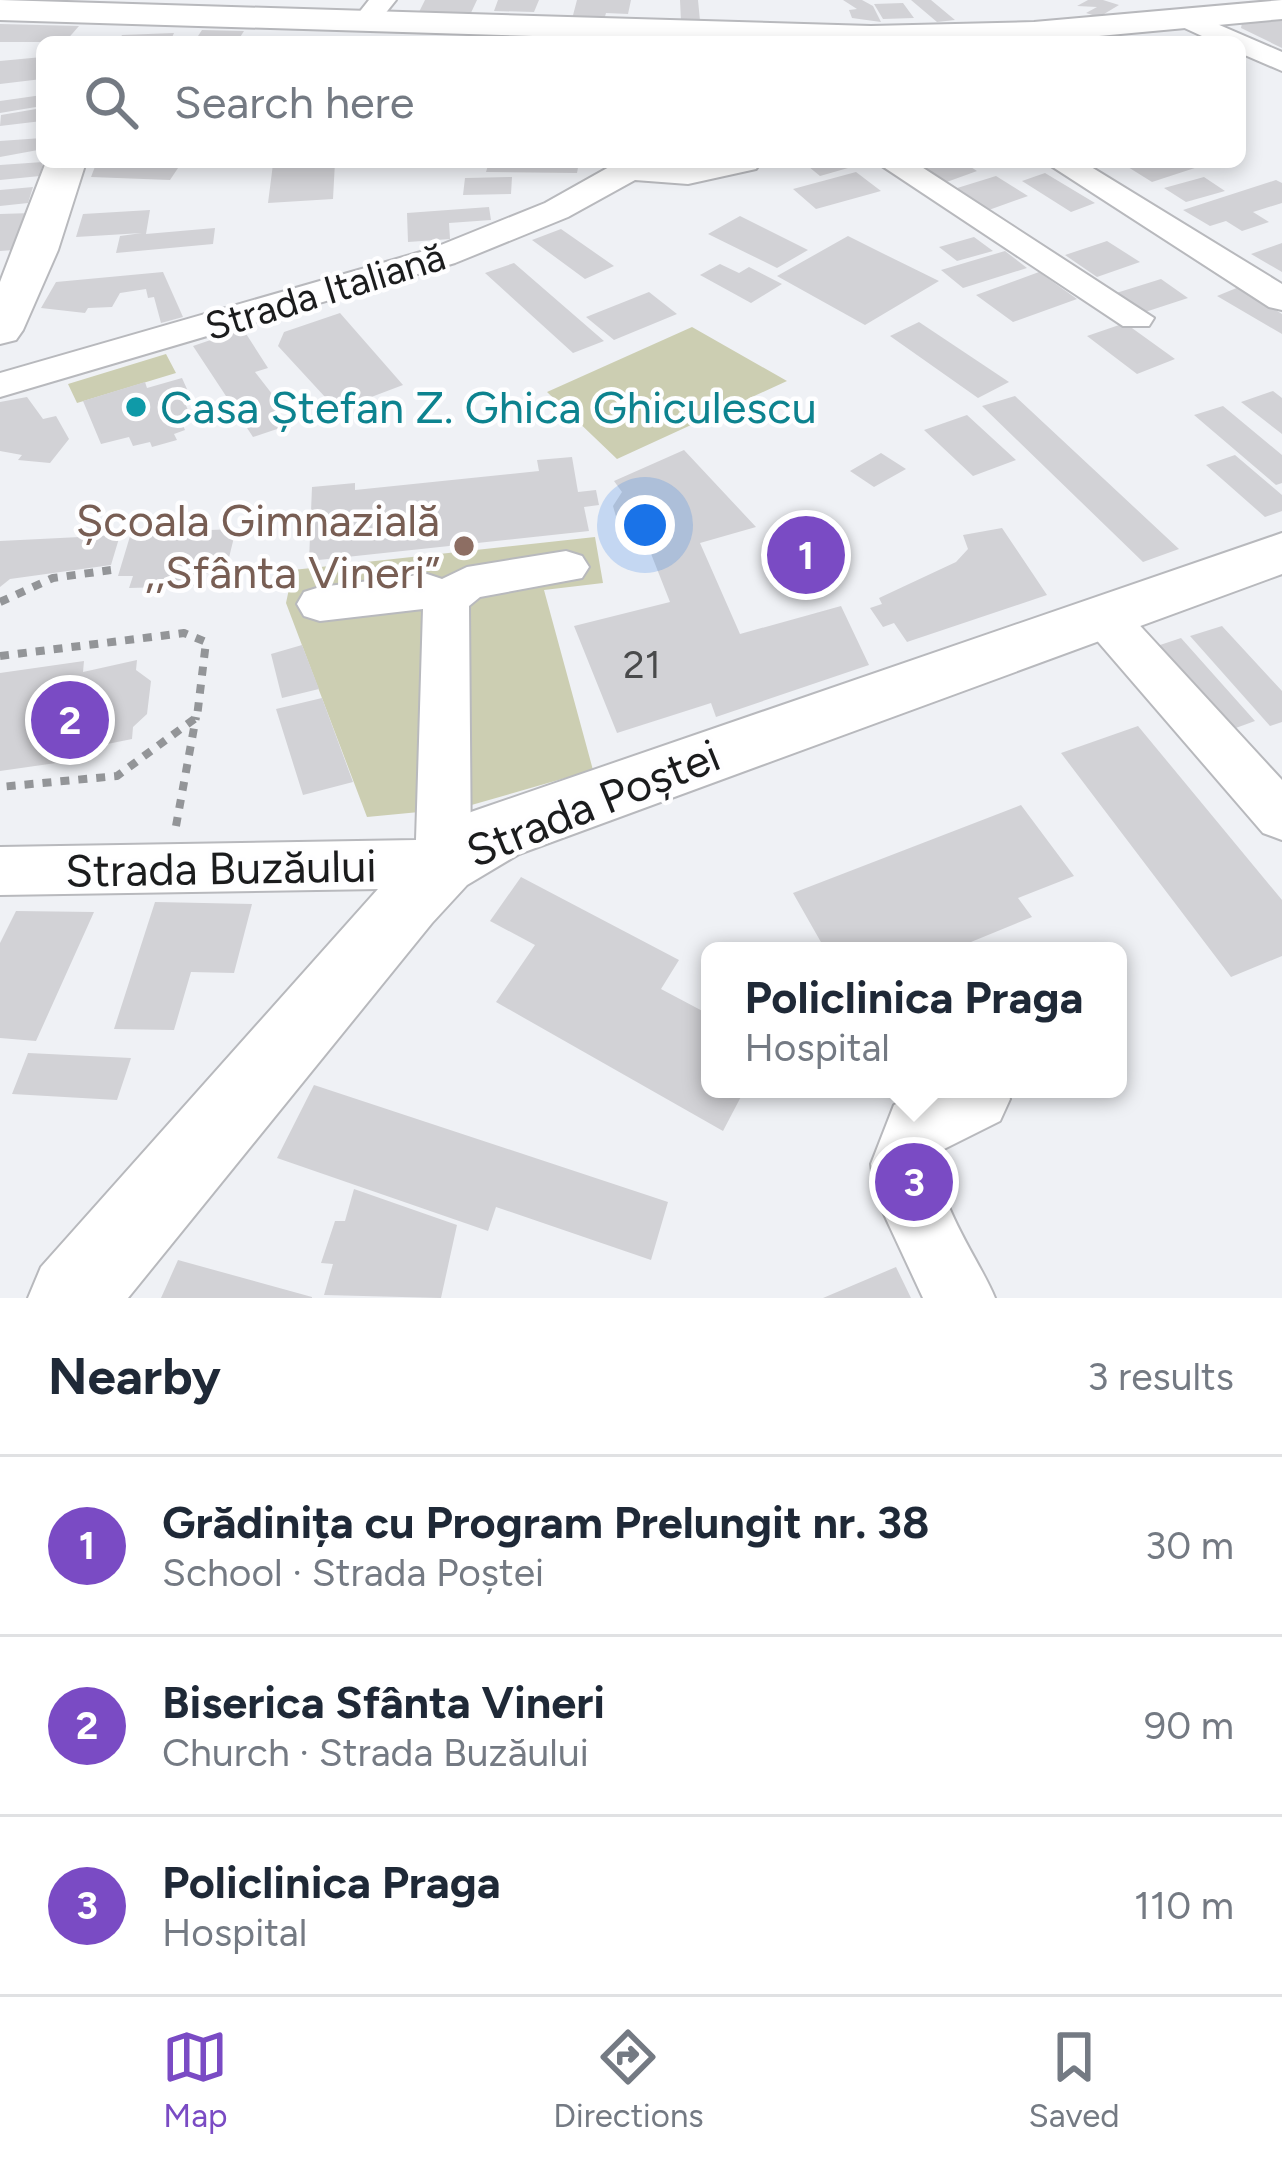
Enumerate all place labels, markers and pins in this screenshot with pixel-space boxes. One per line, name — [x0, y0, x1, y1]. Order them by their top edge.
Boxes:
place label: Casa Ștefan Z. Ghica Ghiculescu — [160, 380, 817, 434]
marker: Casa Ștefan Z. Ghica Ghiculescu — [123, 394, 149, 420]
place label: Școala Gimnazială ,,Sfânta Vineri” — [76, 493, 440, 599]
pin: 1 — [767, 510, 845, 600]
marker: Școala Gimnazială ,,Sfânta Vineri” — [451, 533, 477, 559]
pin: 2 — [31, 675, 109, 765]
pin: 3 — [875, 1137, 953, 1227]

